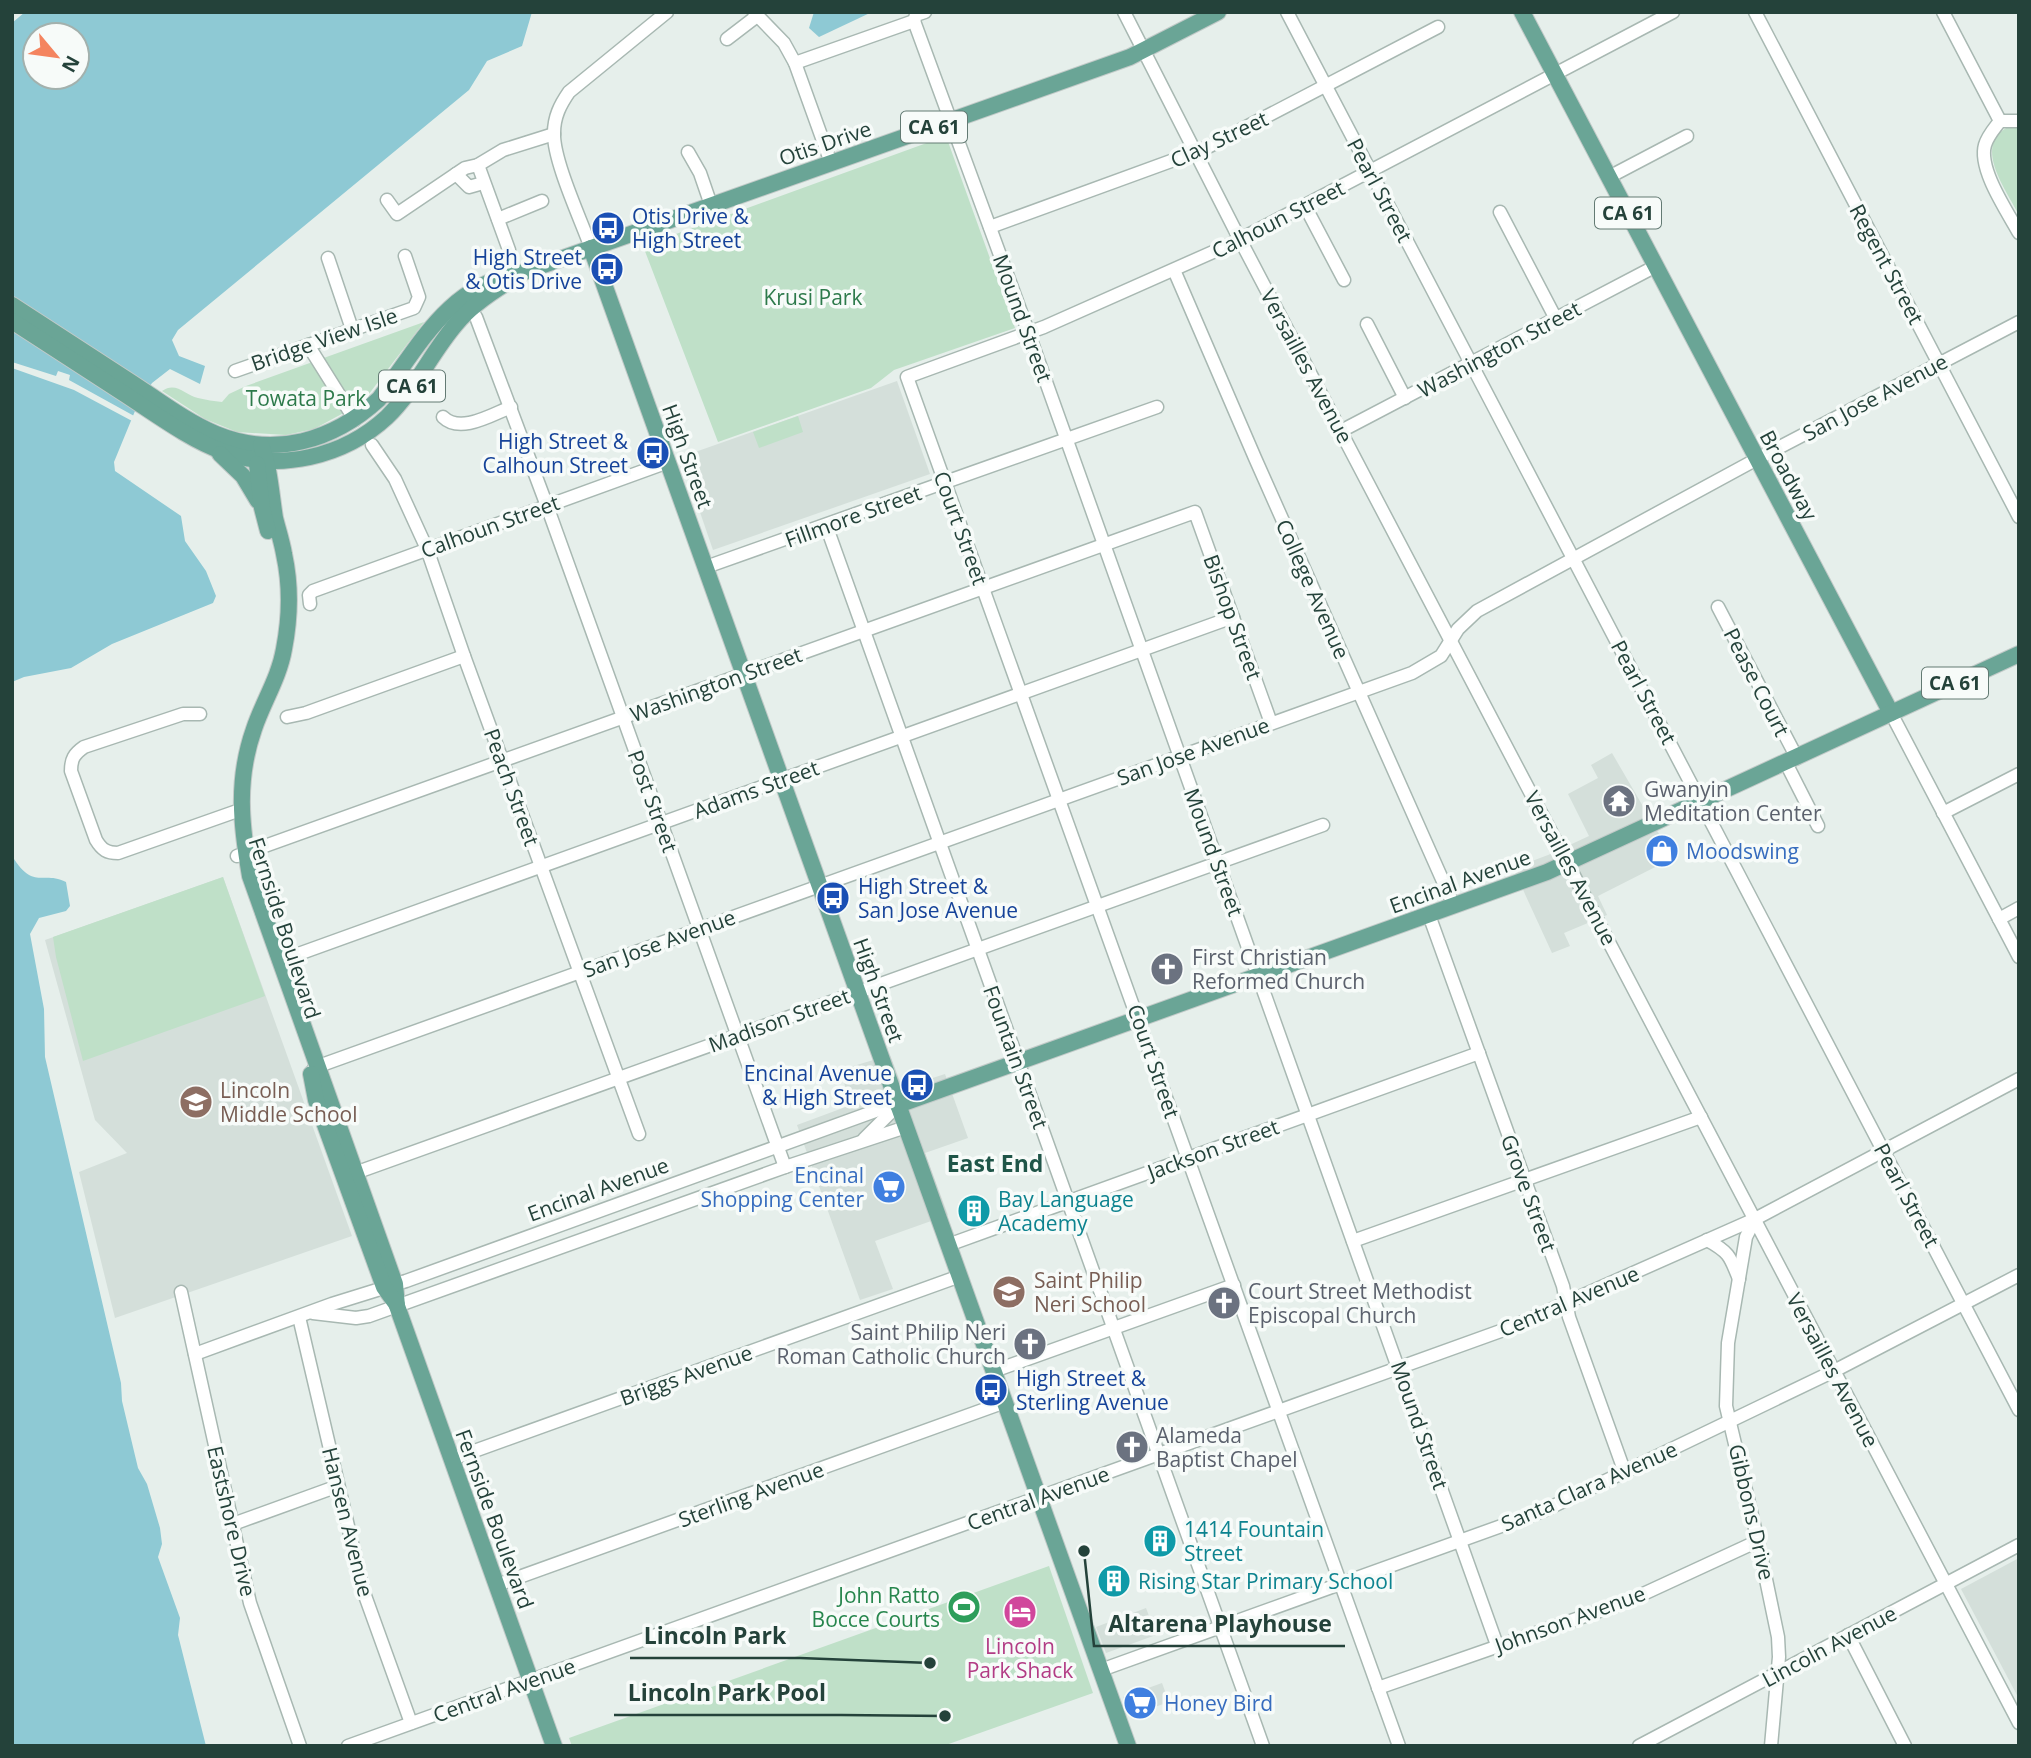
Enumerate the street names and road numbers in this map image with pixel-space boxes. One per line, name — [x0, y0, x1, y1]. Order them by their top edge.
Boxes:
street label: Clay Street — [1166, 104, 1272, 174]
road number: CA 61 — [901, 111, 967, 142]
street label: Otis Drive — [775, 114, 875, 172]
street label: Pearl Street — [1341, 133, 1419, 247]
street label: Calhoun Street — [1207, 173, 1349, 265]
road number: CA 61 — [1595, 197, 1661, 228]
street label: Regent Street — [1844, 199, 1930, 329]
street label: Mound Street — [987, 250, 1059, 386]
street label: Versailles Avenue — [1255, 284, 1359, 448]
street label: Washington Street — [1413, 294, 1585, 404]
street label: Bridge View Isle — [247, 301, 401, 377]
street label: San Jose Avenue — [1798, 347, 1952, 447]
road number: CA 61 — [379, 370, 445, 402]
street label: High Street — [656, 400, 720, 512]
street label: Broadway — [1754, 425, 1825, 525]
street label: Court Street — [928, 467, 994, 589]
street label: Fillmore Street — [781, 478, 925, 554]
street label: Calhoun Street — [417, 488, 563, 564]
street label: College Avenue — [1270, 515, 1356, 663]
street label: Bishop Street — [1197, 551, 1269, 683]
street label: Pease Court — [1718, 623, 1796, 741]
street label: Pearl Street — [1605, 635, 1683, 749]
street label: Washington Street — [626, 640, 806, 728]
road number: CA 61 — [1922, 668, 1988, 698]
street label: San Jose Avenue — [1113, 710, 1273, 792]
street label: Peach Street — [478, 724, 546, 850]
street label: Post Street — [622, 746, 684, 856]
street label: Adams Street — [689, 753, 823, 825]
street label: Mound Street — [1178, 784, 1250, 920]
street label: Versailles Avenue — [1519, 786, 1623, 950]
street label: Fernside Boulevard — [242, 834, 328, 1022]
street label: Encinal Avenue — [1386, 842, 1534, 920]
street label: San Jose Avenue — [579, 902, 739, 984]
street label: High Street — [847, 934, 911, 1046]
street label: Madison Street — [705, 981, 853, 1059]
street label: Fountain Street — [977, 981, 1055, 1133]
street label: Court Street — [1121, 1000, 1187, 1122]
street label: Jackson Street — [1141, 1112, 1283, 1186]
street label: Grove Street — [1495, 1130, 1563, 1256]
street label: Pearl Street — [1868, 1138, 1946, 1252]
street label: Encinal Avenue — [524, 1150, 672, 1228]
street label: Central Avenue — [1495, 1259, 1643, 1343]
street label: Versailles Avenue — [1781, 1288, 1885, 1452]
street label: Briggs Avenue — [616, 1338, 756, 1412]
street label: Mound Street — [1385, 1357, 1455, 1493]
street label: Fernside Boulevard — [449, 1425, 541, 1613]
street label: Santa Clara Avenue — [1497, 1435, 1681, 1537]
street label: Gibbons Drive — [1723, 1441, 1781, 1583]
street label: Eastshore Drive — [201, 1443, 263, 1599]
street label: Hansen Avenue — [316, 1444, 380, 1600]
street label: Sterling Avenue — [674, 1455, 828, 1533]
street label: Central Avenue — [963, 1459, 1113, 1537]
street label: Johnson Avenue — [1489, 1579, 1649, 1660]
street label: Lincoln Avenue — [1757, 1599, 1901, 1693]
street label: Central Avenue — [429, 1651, 579, 1729]

